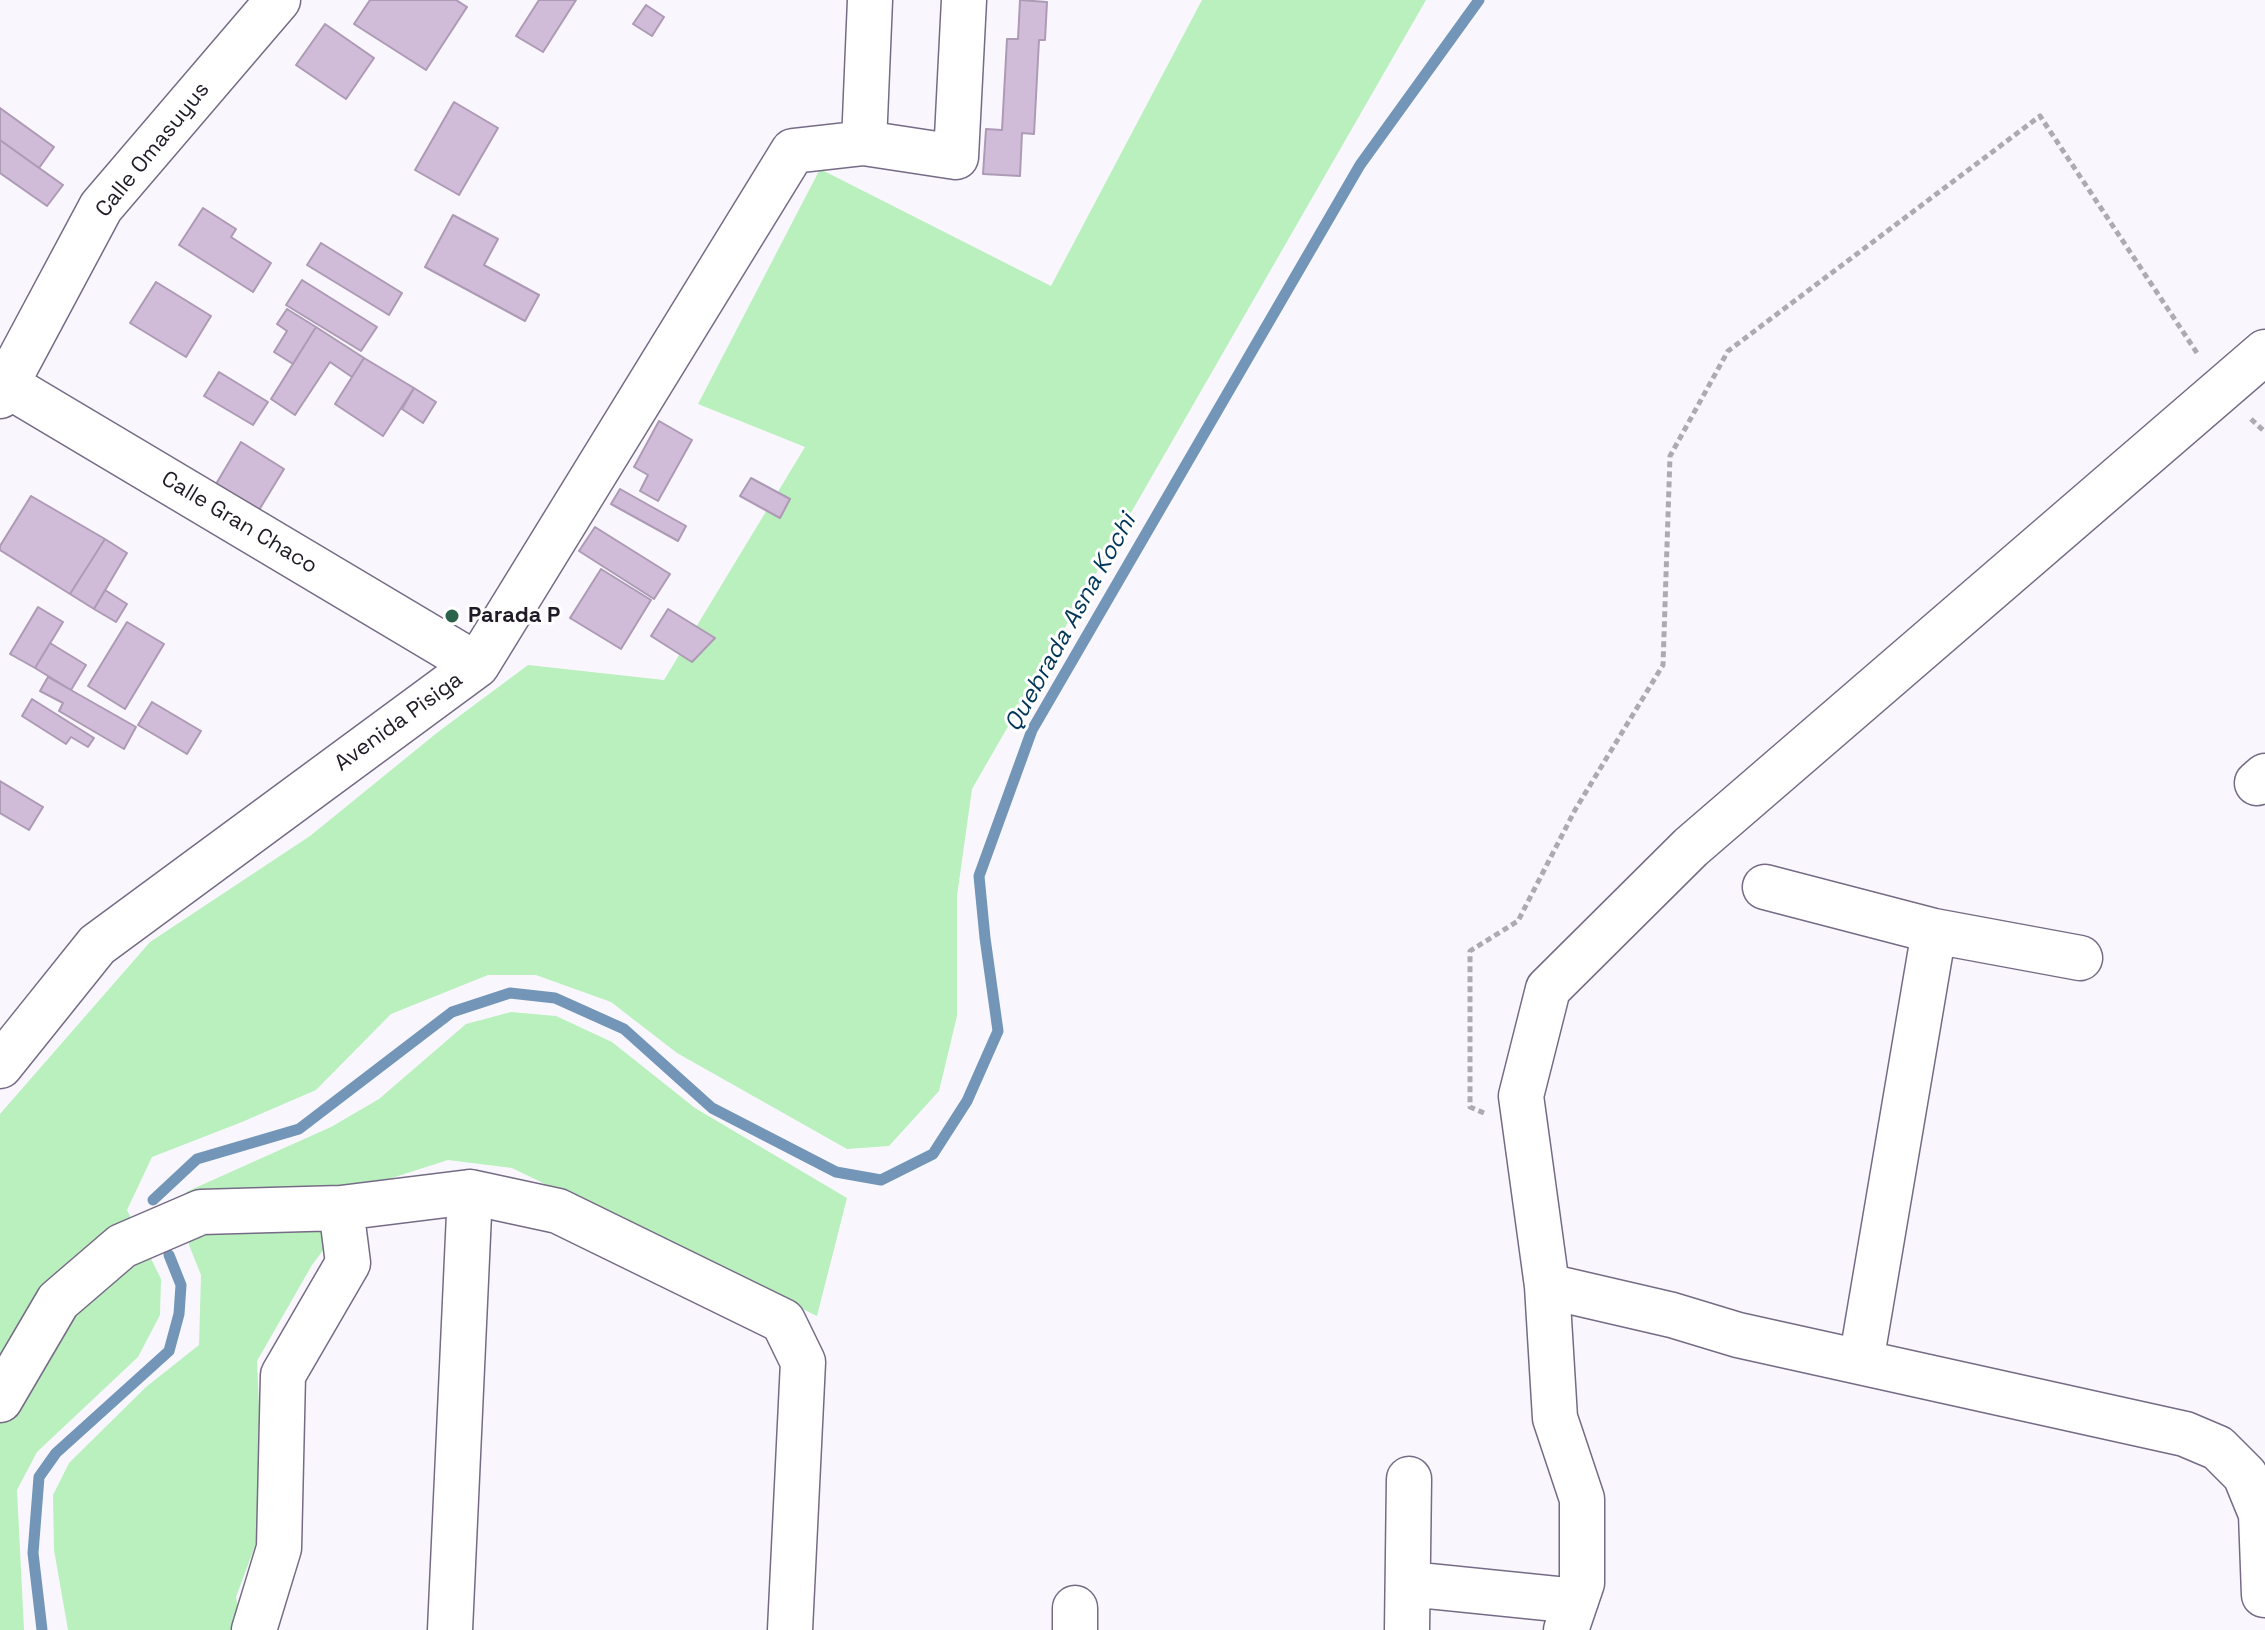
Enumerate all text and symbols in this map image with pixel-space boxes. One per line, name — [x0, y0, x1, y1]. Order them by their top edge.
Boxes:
street label: Calle Omasuyus — [91, 77, 215, 223]
street label: Calle Gran Chaco — [156, 466, 322, 580]
water label: Quebrada Asna Kochi — [999, 509, 1143, 737]
place label: Parada P — [468, 603, 560, 629]
marker: Parada P — [443, 607, 461, 625]
street label: Avenida Pisiga — [330, 667, 468, 777]

